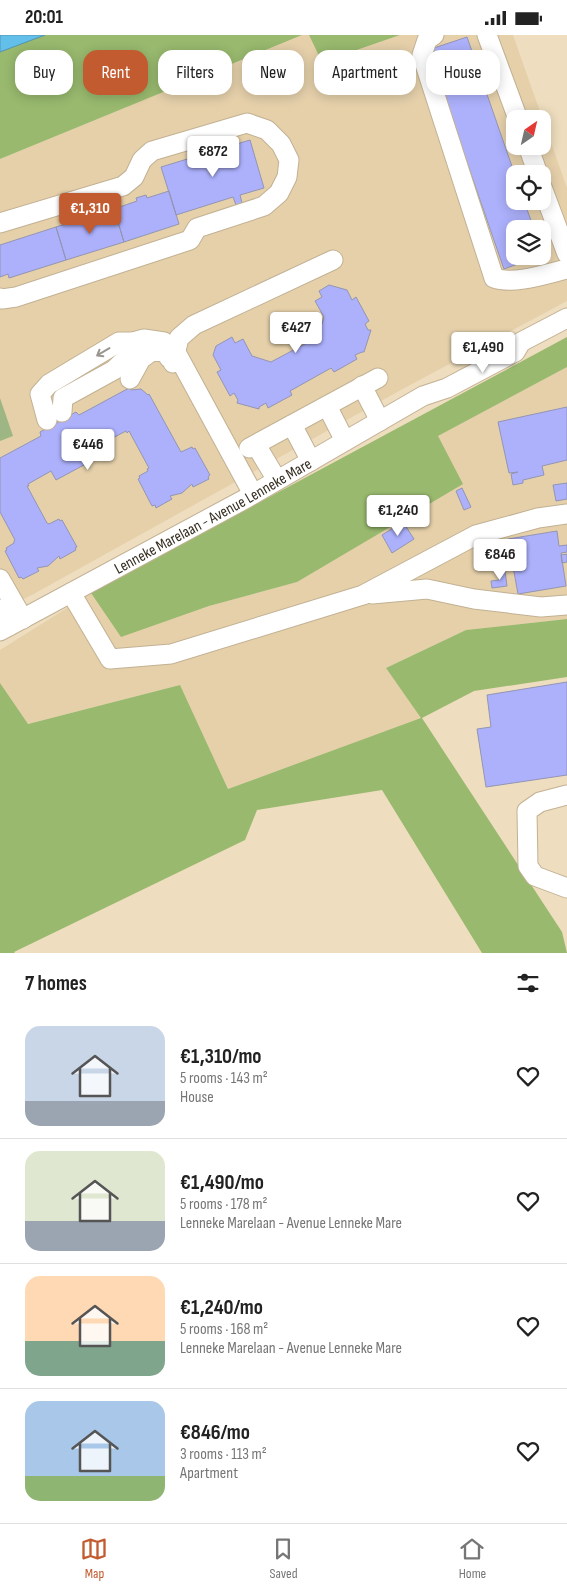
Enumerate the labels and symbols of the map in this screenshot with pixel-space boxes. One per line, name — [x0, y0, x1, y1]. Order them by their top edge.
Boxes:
north arrow — [506, 110, 551, 155]
pin: €872 — [183, 135, 243, 178]
pin: €1,310 — [49, 193, 131, 235]
pin: €427 — [266, 311, 326, 354]
pin: €1,490 — [442, 331, 524, 374]
one-way arrow — [96, 347, 110, 357]
pin: €446 — [58, 429, 118, 471]
street label: Lenneke Marelaan - Avenue Lenneke Mare — [111, 455, 315, 579]
pin: €1,240 — [357, 495, 439, 537]
pin: €846 — [470, 539, 530, 581]

